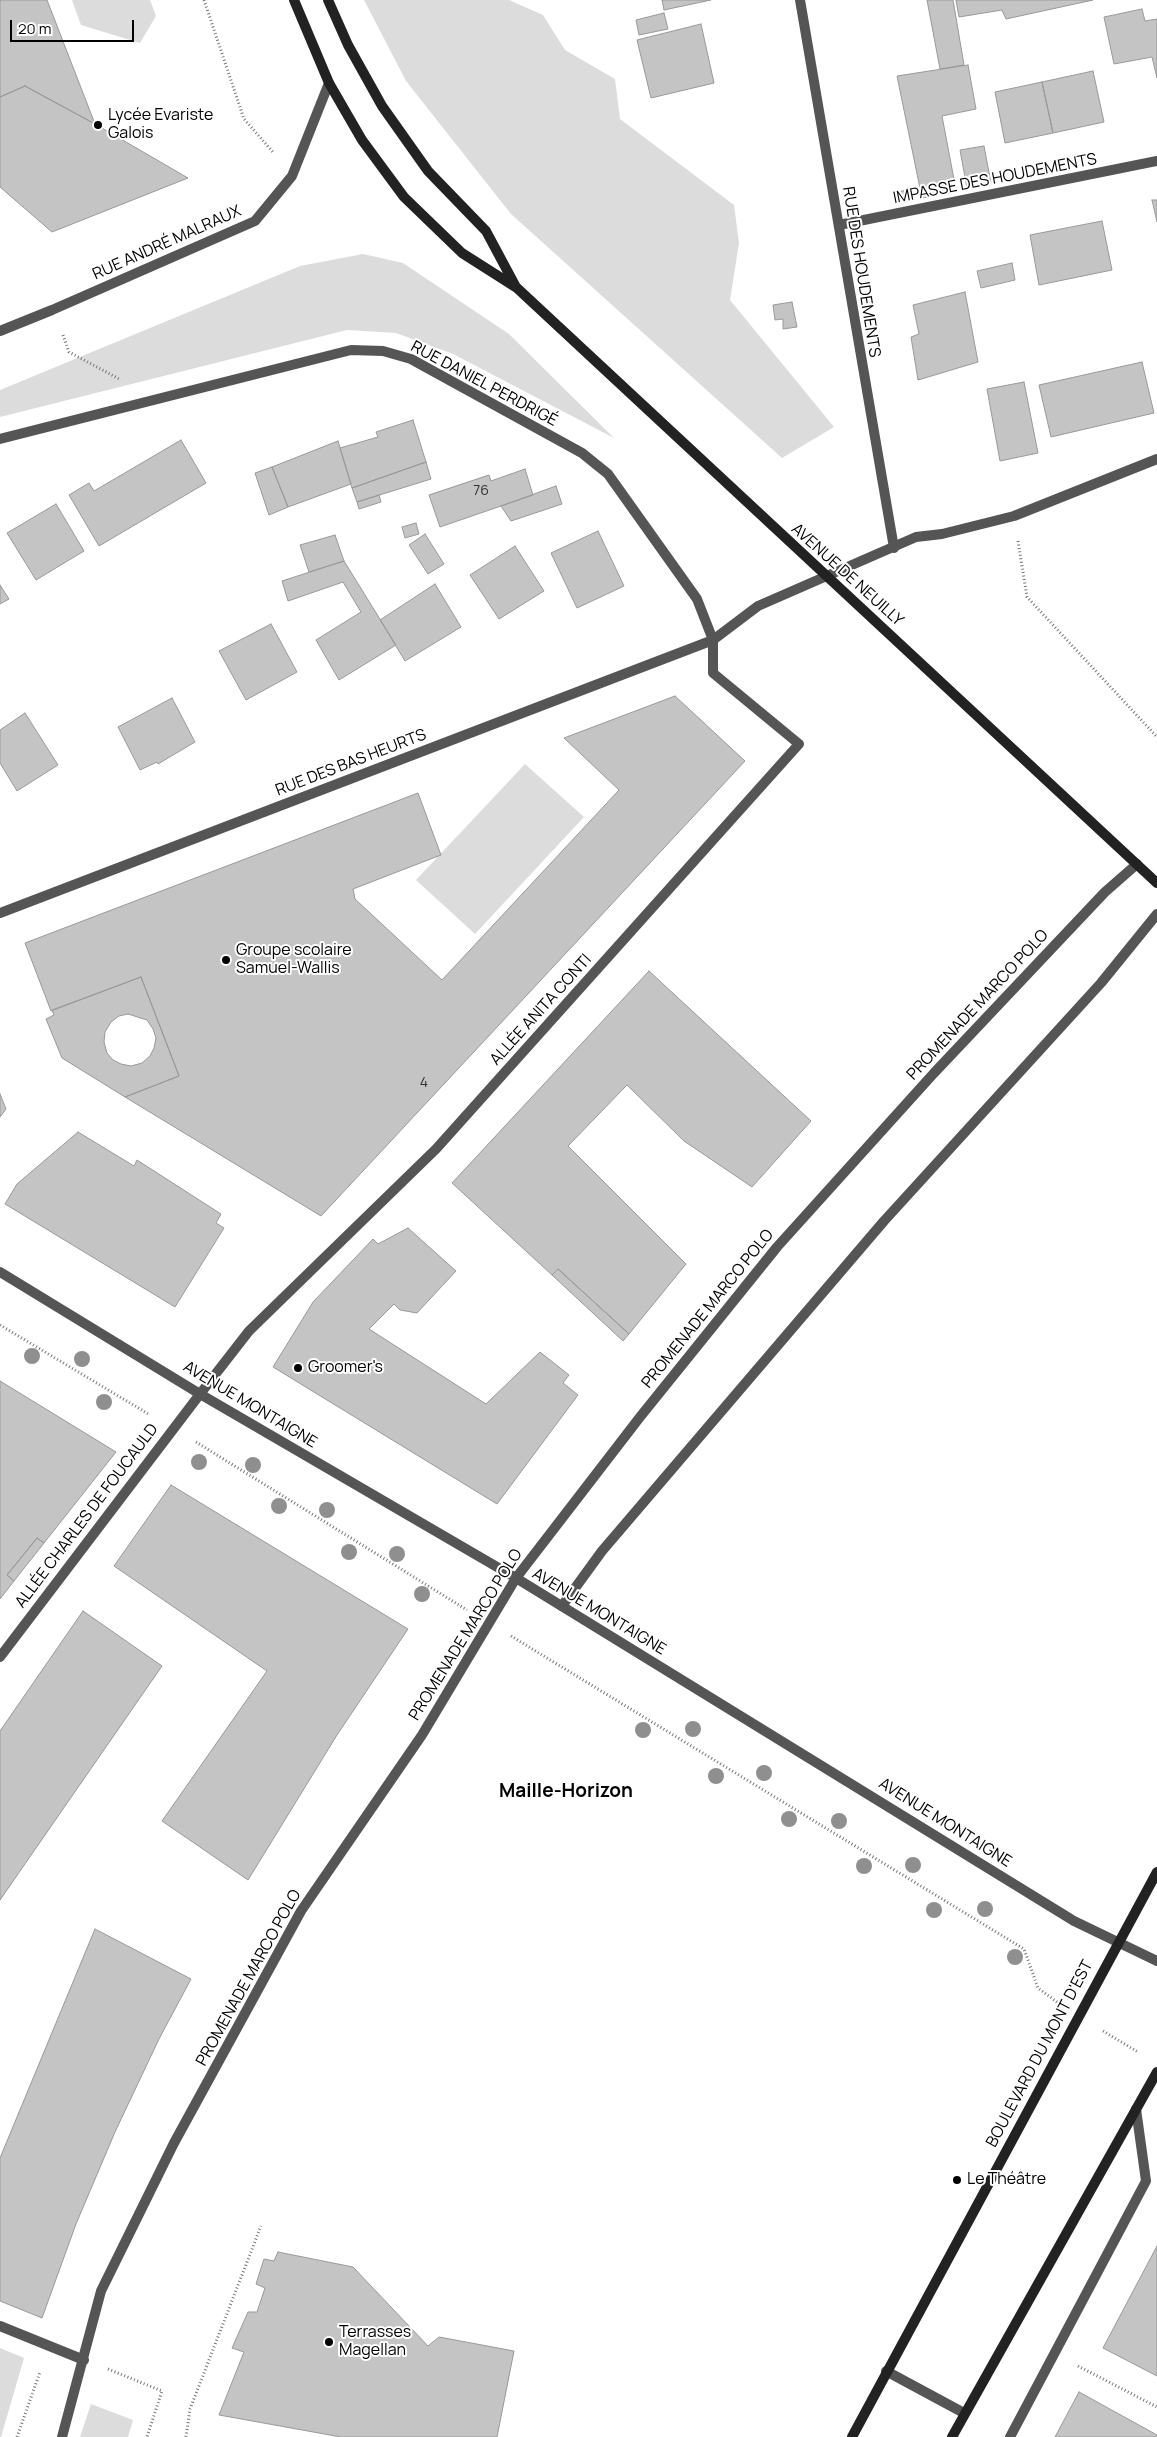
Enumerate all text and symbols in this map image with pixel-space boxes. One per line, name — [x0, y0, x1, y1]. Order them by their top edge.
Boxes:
scale bar — [12, 10, 136, 42]
text: 20 m — [18, 18, 51, 39]
place label: Lycée Evariste Galois — [108, 106, 213, 144]
marker: Lycée Evariste Galois — [92, 119, 104, 131]
street label: IMPASSE DES HOUDEMENTS — [891, 150, 1099, 208]
street label: RUE DES HOUDEMENTS — [838, 185, 884, 359]
street label: RUE ANDRÉ MALRAUX — [90, 202, 244, 284]
street label: RUE DANIEL PERDRIGÉ — [407, 337, 561, 431]
house number: 76 — [473, 483, 489, 499]
street label: AVENUE DE NEUILLY — [787, 520, 907, 630]
street label: RUE DES BAS HEURTS — [273, 725, 429, 801]
street label: PROMENADE MARCO POLO — [903, 926, 1053, 1084]
place label: Groupe scolaire Samuel-Wallis — [236, 941, 352, 979]
street label: ALLÉE ANITA CONTI — [486, 951, 596, 1069]
marker: Groupe scolaire Samuel-Wallis — [220, 954, 232, 966]
house number: 4 — [420, 1075, 428, 1091]
street label: PROMENADE MARCO POLO — [638, 1226, 778, 1392]
street label: AVENUE MONTAIGNE — [180, 1357, 320, 1453]
place label: Groomer's — [308, 1358, 383, 1378]
marker: Groomer's — [292, 1362, 304, 1374]
street label: ALLÉE CHARLES DE FOUCAULD — [11, 1420, 163, 1612]
street label: PROMENADE MARCO POLO — [405, 1546, 527, 1724]
street label: AVENUE MONTAIGNE — [529, 1564, 669, 1660]
street label: AVENUE MONTAIGNE — [875, 1774, 1015, 1872]
district label: Maille-Horizon — [499, 1781, 633, 1803]
street label: PROMENADE MARCO POLO — [192, 1887, 306, 2069]
street label: BOULEVARD DU MONT D'EST — [983, 1957, 1097, 2151]
place label: Le Théâtre — [967, 2170, 1046, 2190]
marker: Le Théâtre — [951, 2174, 963, 2186]
place label: Terrasses Magellan — [339, 2323, 411, 2361]
marker: Terrasses Magellan — [323, 2336, 335, 2348]

